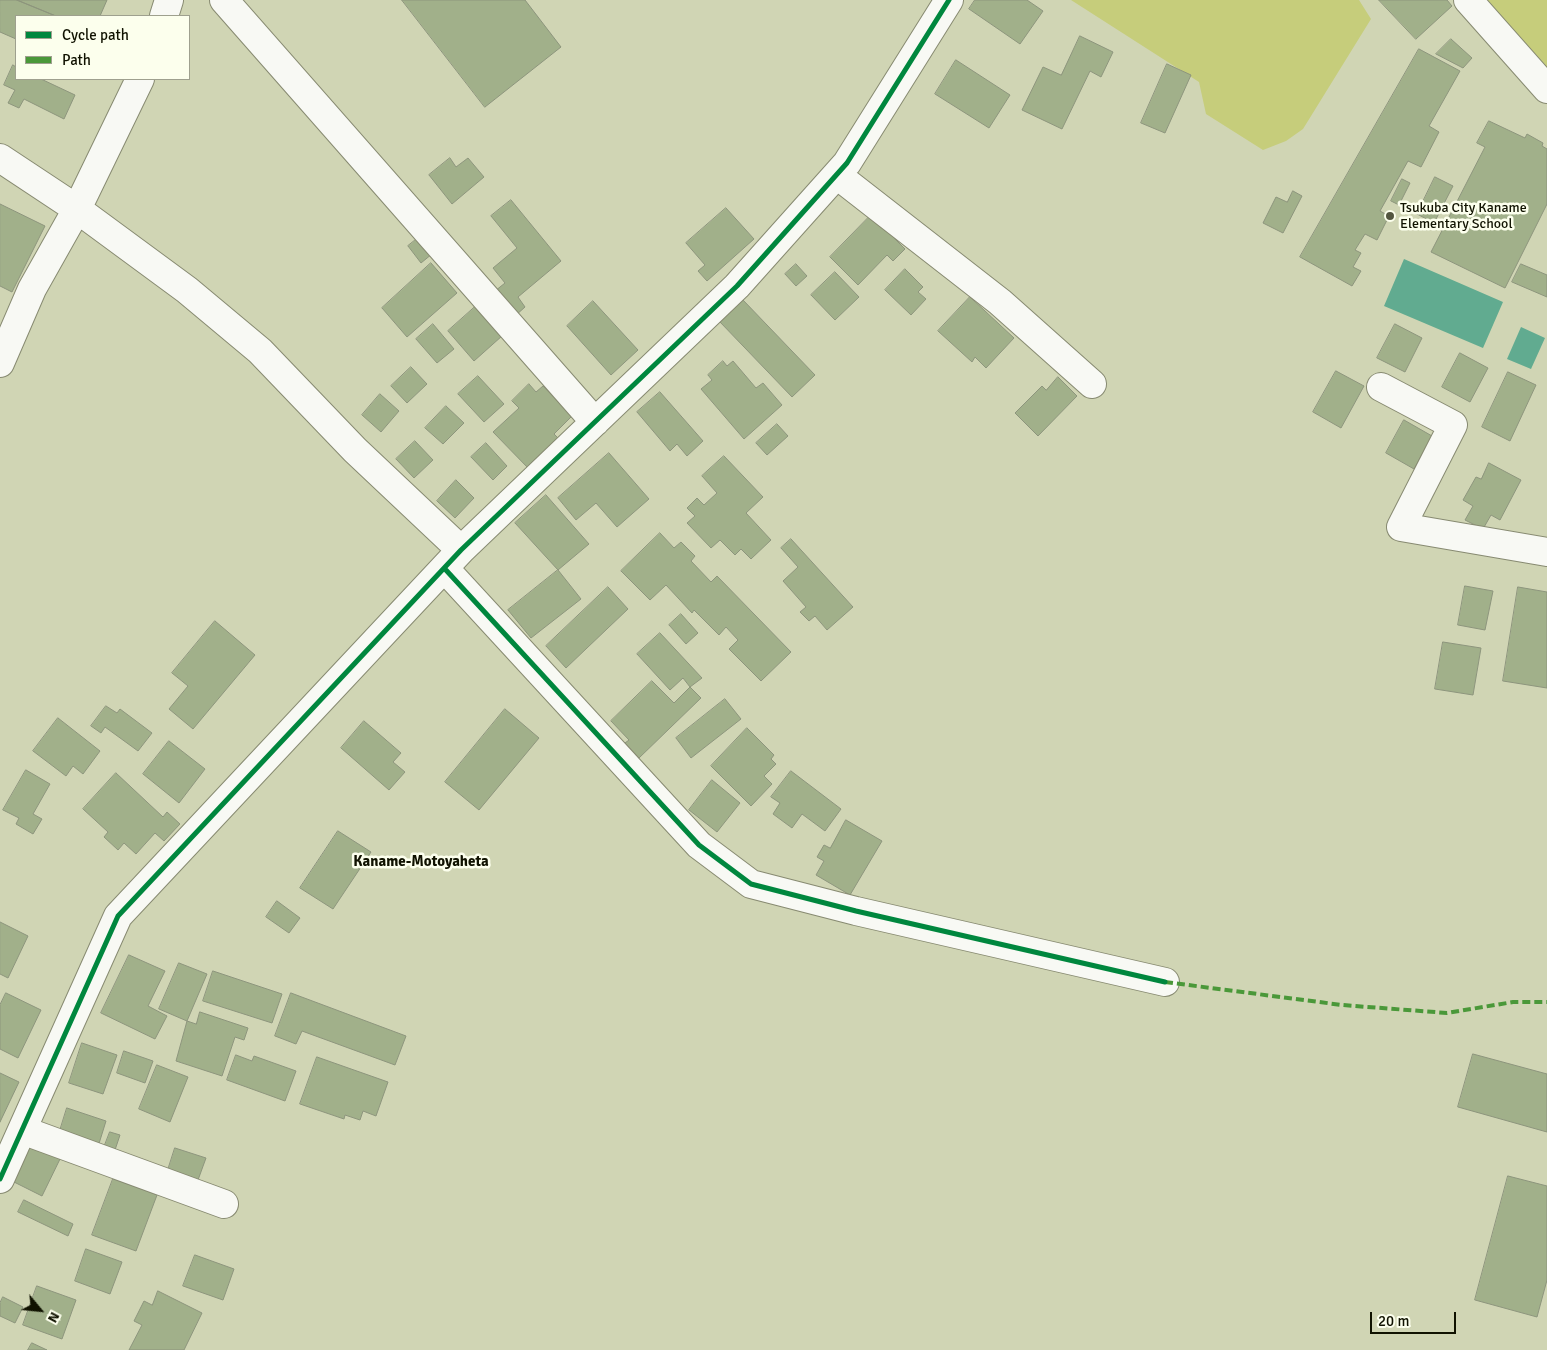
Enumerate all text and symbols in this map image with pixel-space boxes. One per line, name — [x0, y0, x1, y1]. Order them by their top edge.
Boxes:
legend — [15, 15, 190, 80]
text: Cycle path — [62, 26, 129, 44]
text: Path — [62, 51, 91, 69]
place label: Tsukuba City Kaname Elementary School — [1400, 200, 1527, 232]
marker: Tsukuba City Kaname Elementary School — [1384, 210, 1396, 222]
district label: Kaname-Motoyaheta — [353, 853, 489, 871]
north arrow — [15, 1285, 65, 1335]
scale bar — [1372, 1302, 1458, 1334]
text: N — [44, 1309, 63, 1326]
text: 20 m — [1378, 1312, 1409, 1330]

